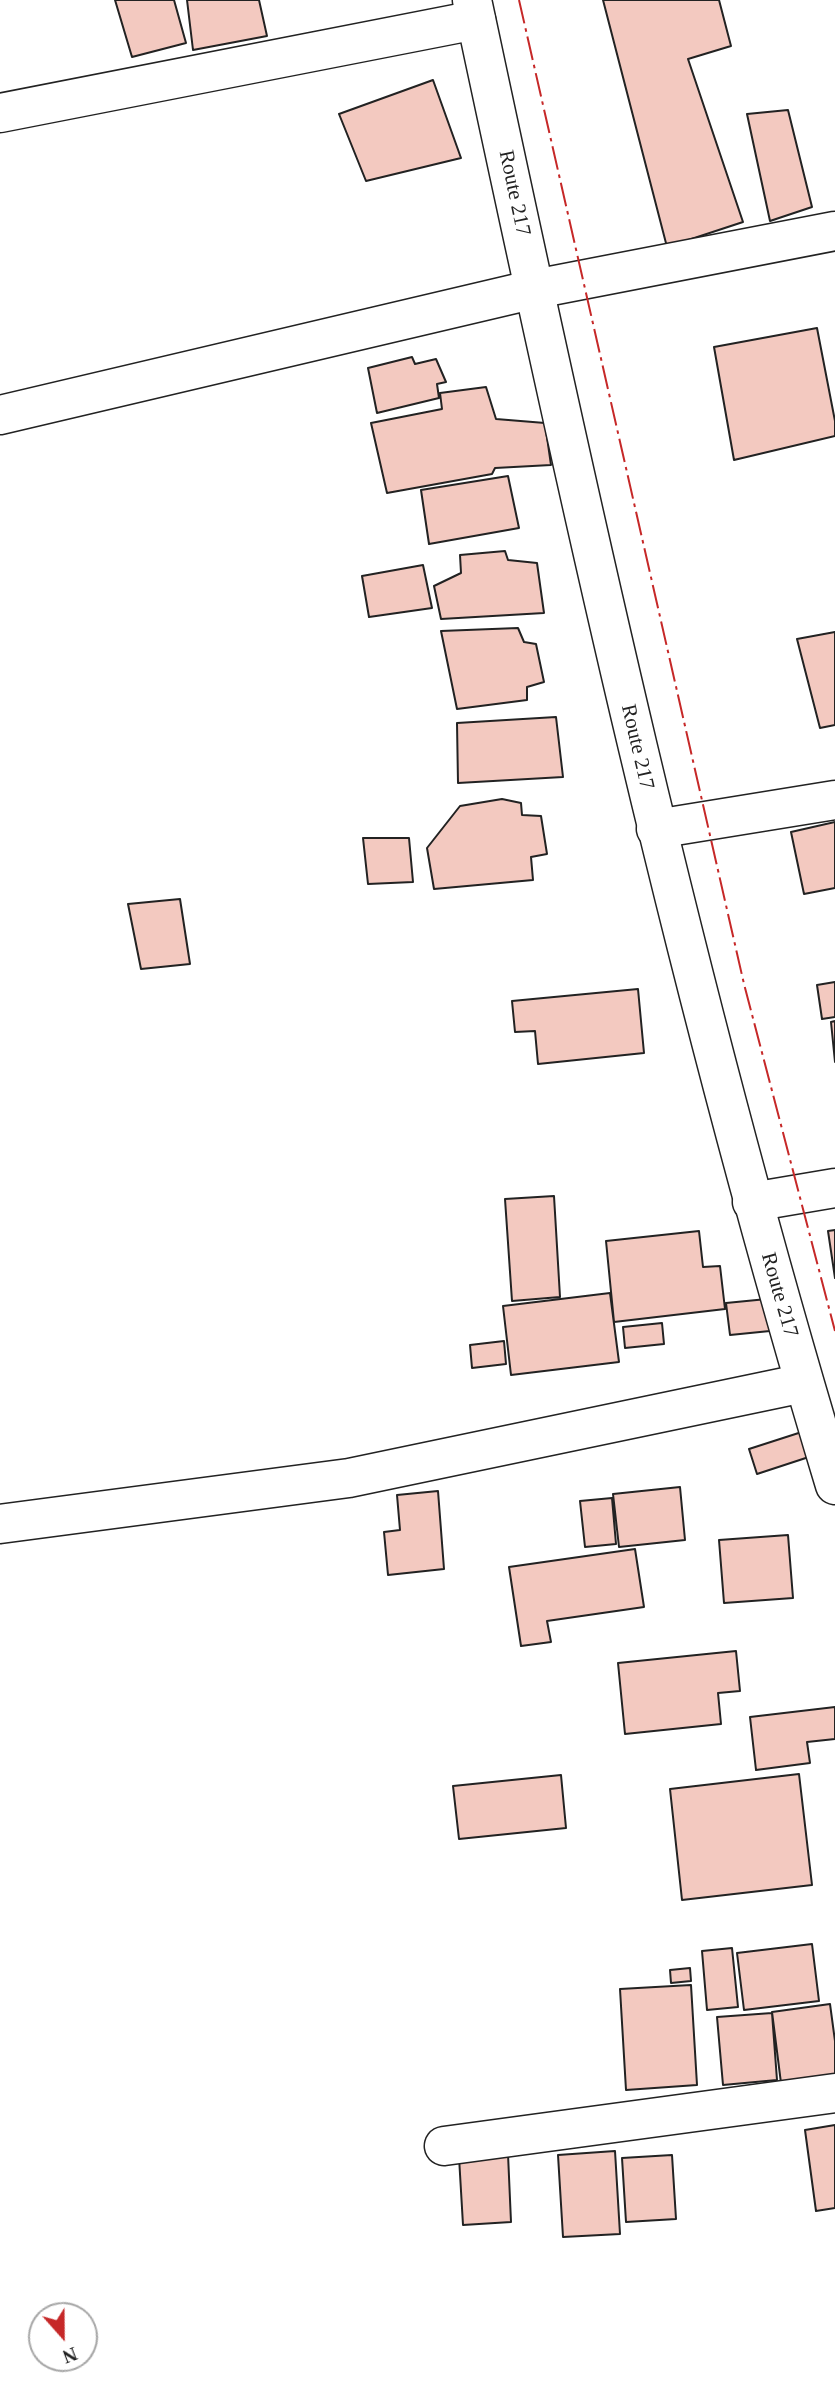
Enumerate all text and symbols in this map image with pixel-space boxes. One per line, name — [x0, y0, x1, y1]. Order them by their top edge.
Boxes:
street label: Route 217 — [493, 148, 535, 238]
street label: Route 217 — [615, 702, 659, 792]
street label: Route 217 — [755, 1250, 803, 1340]
north arrow — [28, 2302, 98, 2372]
text: N — [60, 2343, 80, 2367]

